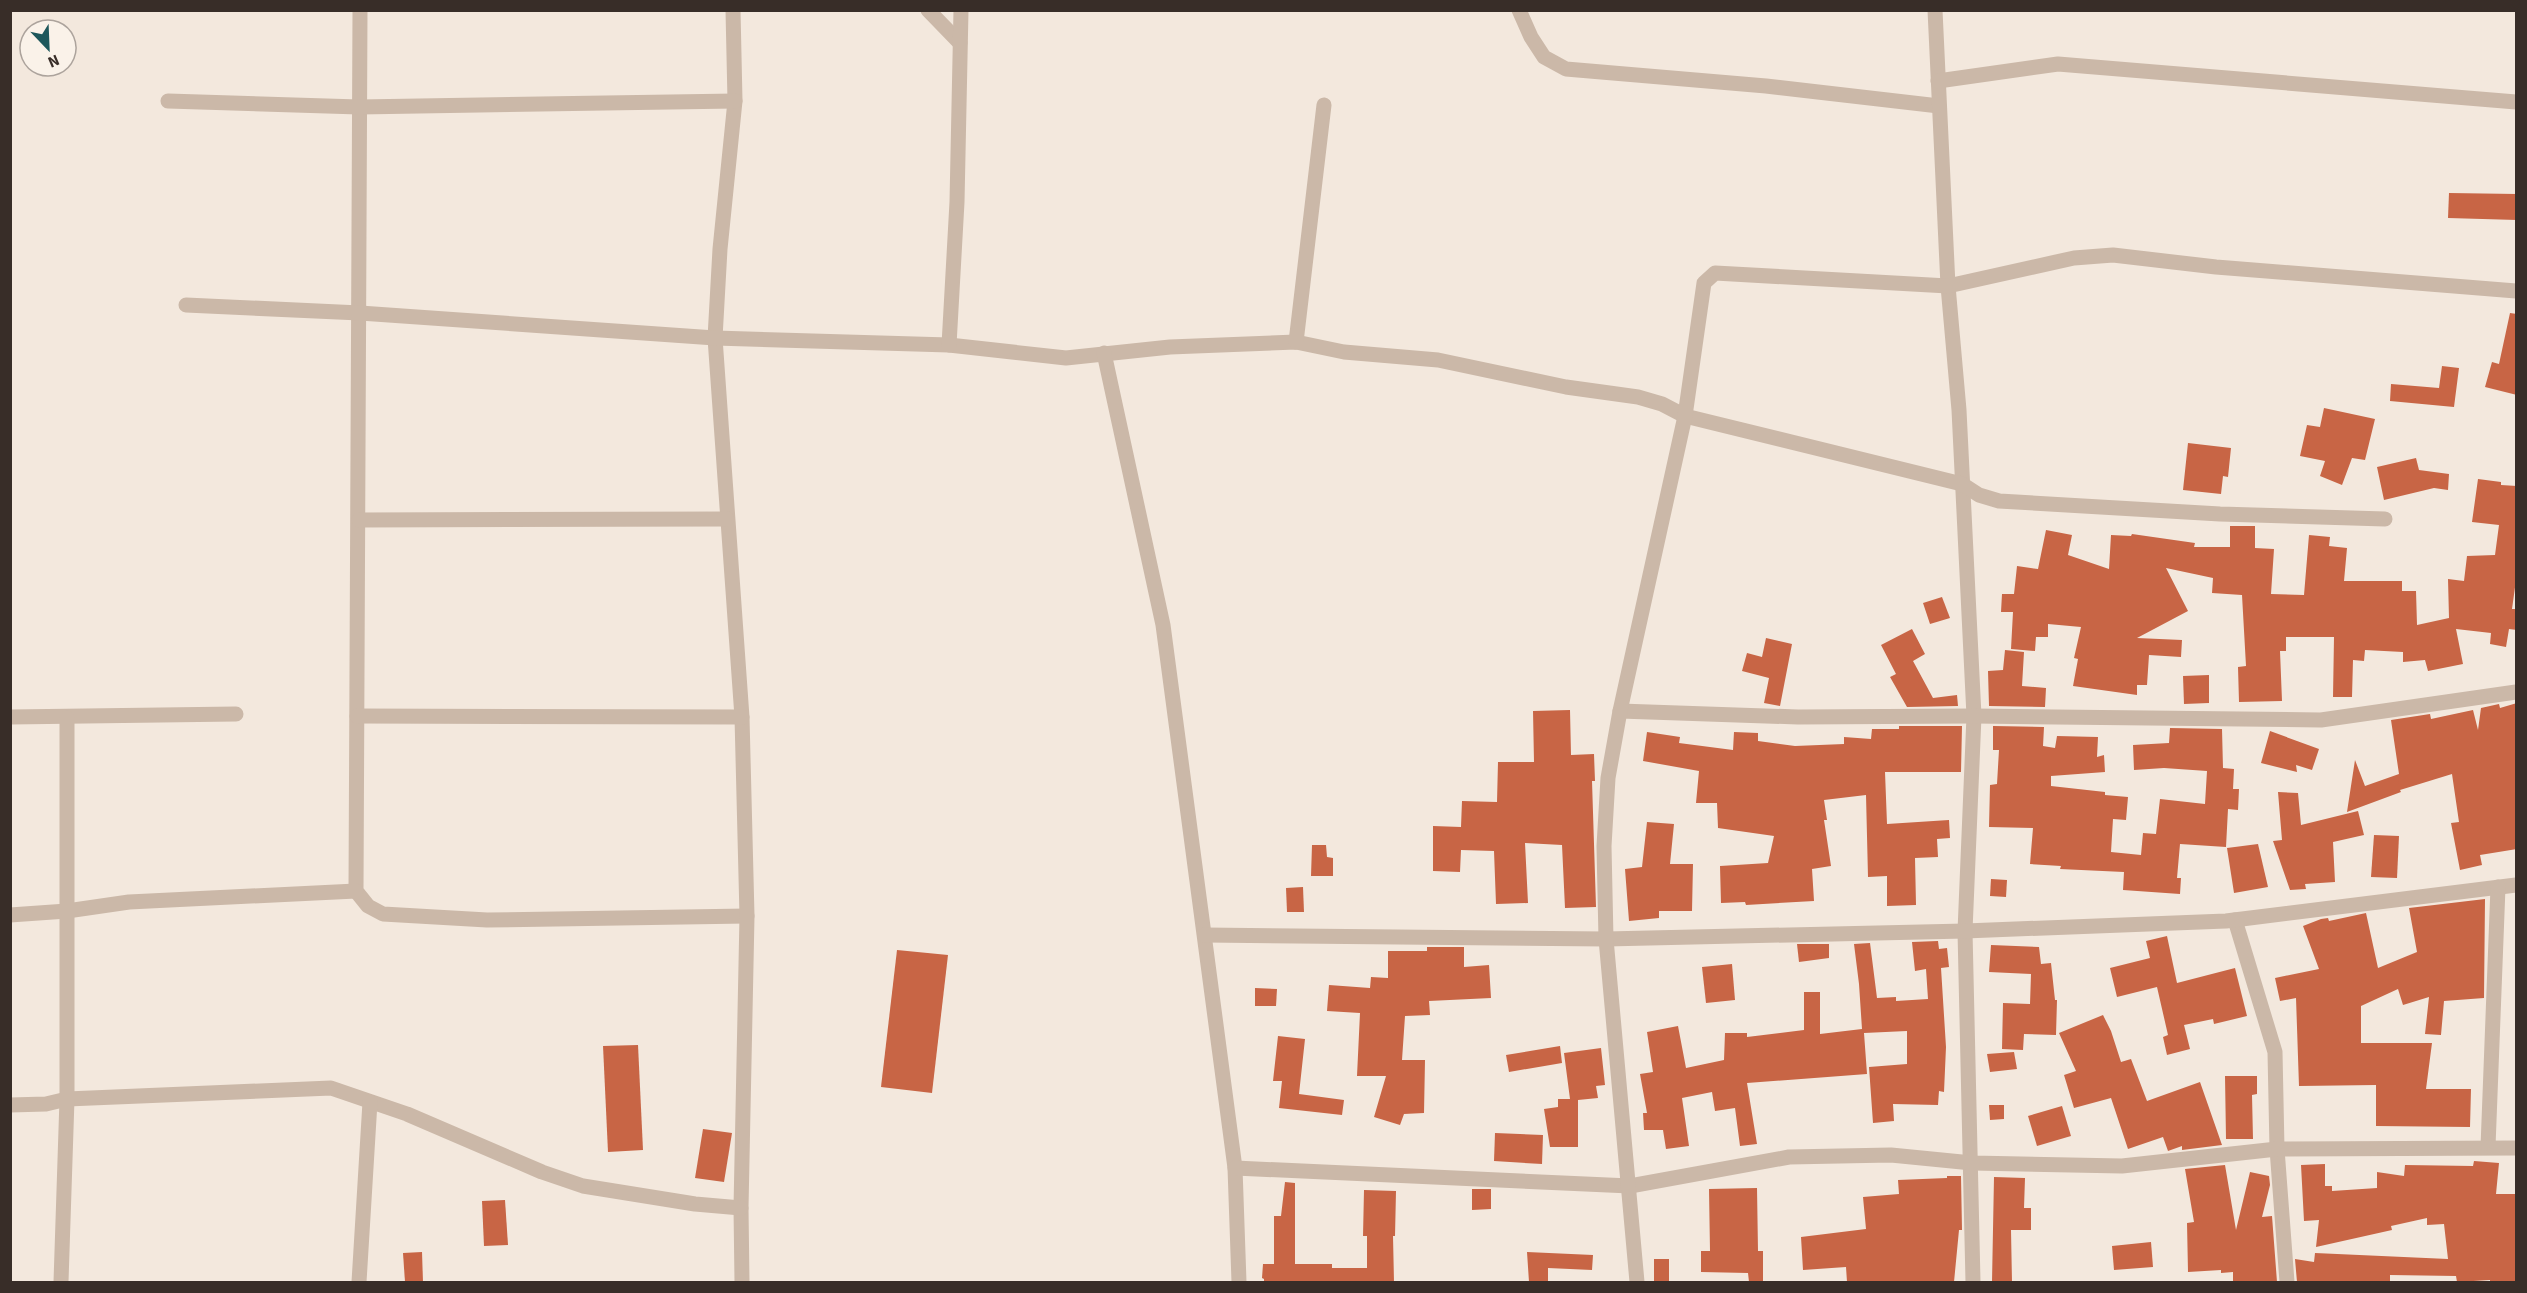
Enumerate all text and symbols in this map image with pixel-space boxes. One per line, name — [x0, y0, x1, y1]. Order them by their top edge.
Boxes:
north arrow — [18, 18, 78, 78]
text: N — [44, 49, 63, 73]

